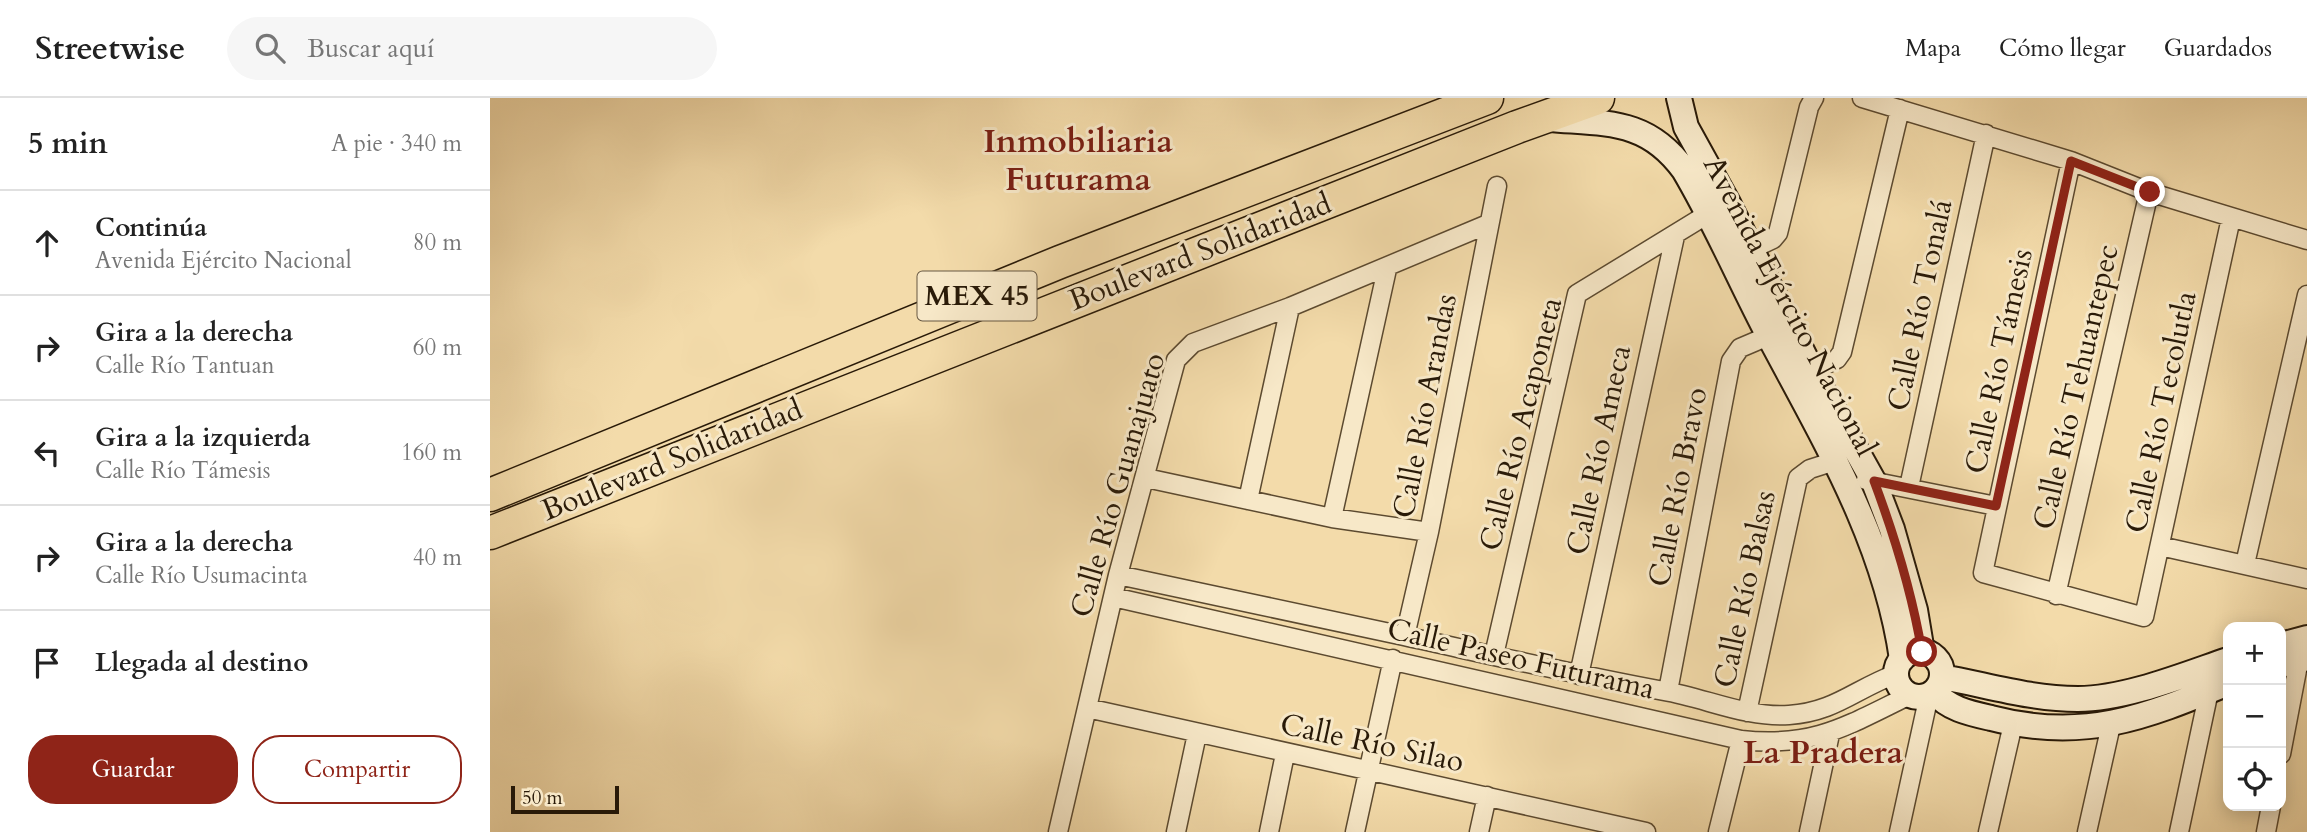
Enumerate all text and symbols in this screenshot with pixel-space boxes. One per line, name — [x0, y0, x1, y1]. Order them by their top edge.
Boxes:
search box — [227, 17, 717, 80]
text: Streetwise — [35, 26, 185, 71]
icon: search — [251, 29, 289, 67]
text: Buscar aquí — [307, 31, 434, 66]
text: Mapa — [1905, 32, 1961, 65]
text: Cómo llegar — [1999, 32, 2126, 65]
text: Guardados — [2164, 32, 2272, 65]
district label: Inmobiliaria Futurama — [983, 119, 1173, 202]
text: 5 min — [28, 123, 108, 164]
text: A pie · 340 m — [331, 128, 462, 159]
street label: Avenida Ejército Nacional — [1693, 149, 1887, 464]
route end — [2134, 176, 2165, 207]
street label: Boulevard Solidaridad — [1063, 183, 1337, 321]
street label: Calle Río Tonalá — [1878, 195, 1962, 414]
text: Continúa — [95, 210, 207, 245]
icon: ahead — [28, 224, 66, 262]
text: 80 m — [413, 227, 462, 258]
street label: Calle Río Tehuantepec — [2023, 240, 2129, 534]
text: Avenida Ejército Nacional — [95, 245, 352, 276]
street label: Calle Río Támesis — [1955, 245, 2043, 477]
road number: MEX 45 — [918, 272, 1036, 320]
street label: Calle Río Tecolutla — [2115, 287, 2207, 537]
street label: Calle Río Arandas — [1383, 290, 1467, 522]
street label: Calle Río Acaponeta — [1470, 293, 1572, 555]
text: Gira a la derecha — [95, 315, 293, 350]
icon: right — [28, 329, 66, 367]
text: 60 m — [413, 332, 462, 363]
street label: Calle Río Ameca — [1557, 341, 1641, 559]
street label: Calle Río Guanajuato — [1061, 348, 1175, 622]
text: Calle Río Tantuan — [95, 350, 275, 381]
street label: Calle Río Bravo — [1639, 384, 1717, 590]
street label: Boulevard Solidaridad — [535, 389, 809, 531]
text: Gira a la izquierda — [95, 420, 311, 455]
icon: left — [28, 434, 66, 472]
text: 160 m — [401, 437, 462, 468]
text: Calle Río Támesis — [95, 455, 270, 486]
street label: Calle Río Balsas — [1704, 487, 1786, 691]
text: Gira a la derecha — [95, 525, 293, 560]
icon: right — [28, 539, 66, 577]
text: 40 m — [413, 542, 462, 573]
text: Calle Río Usumacinta — [95, 560, 308, 591]
street label: Calle Paseo Futurama — [1383, 608, 1659, 710]
map controls — [2223, 622, 2286, 811]
button: + — [2223, 622, 2286, 685]
route start — [1906, 636, 1937, 667]
icon: arrive — [28, 644, 66, 682]
text: Llegada al destino — [95, 645, 309, 680]
button: − — [2223, 685, 2286, 748]
street label: Calle Río Silao — [1276, 704, 1468, 782]
district label: La Pradera — [1743, 730, 1903, 775]
button: Guardar — [28, 735, 238, 804]
button: Compartir — [252, 735, 462, 804]
button: locate — [2223, 748, 2286, 811]
scale bar — [511, 783, 620, 815]
text: 50 m — [522, 785, 563, 811]

